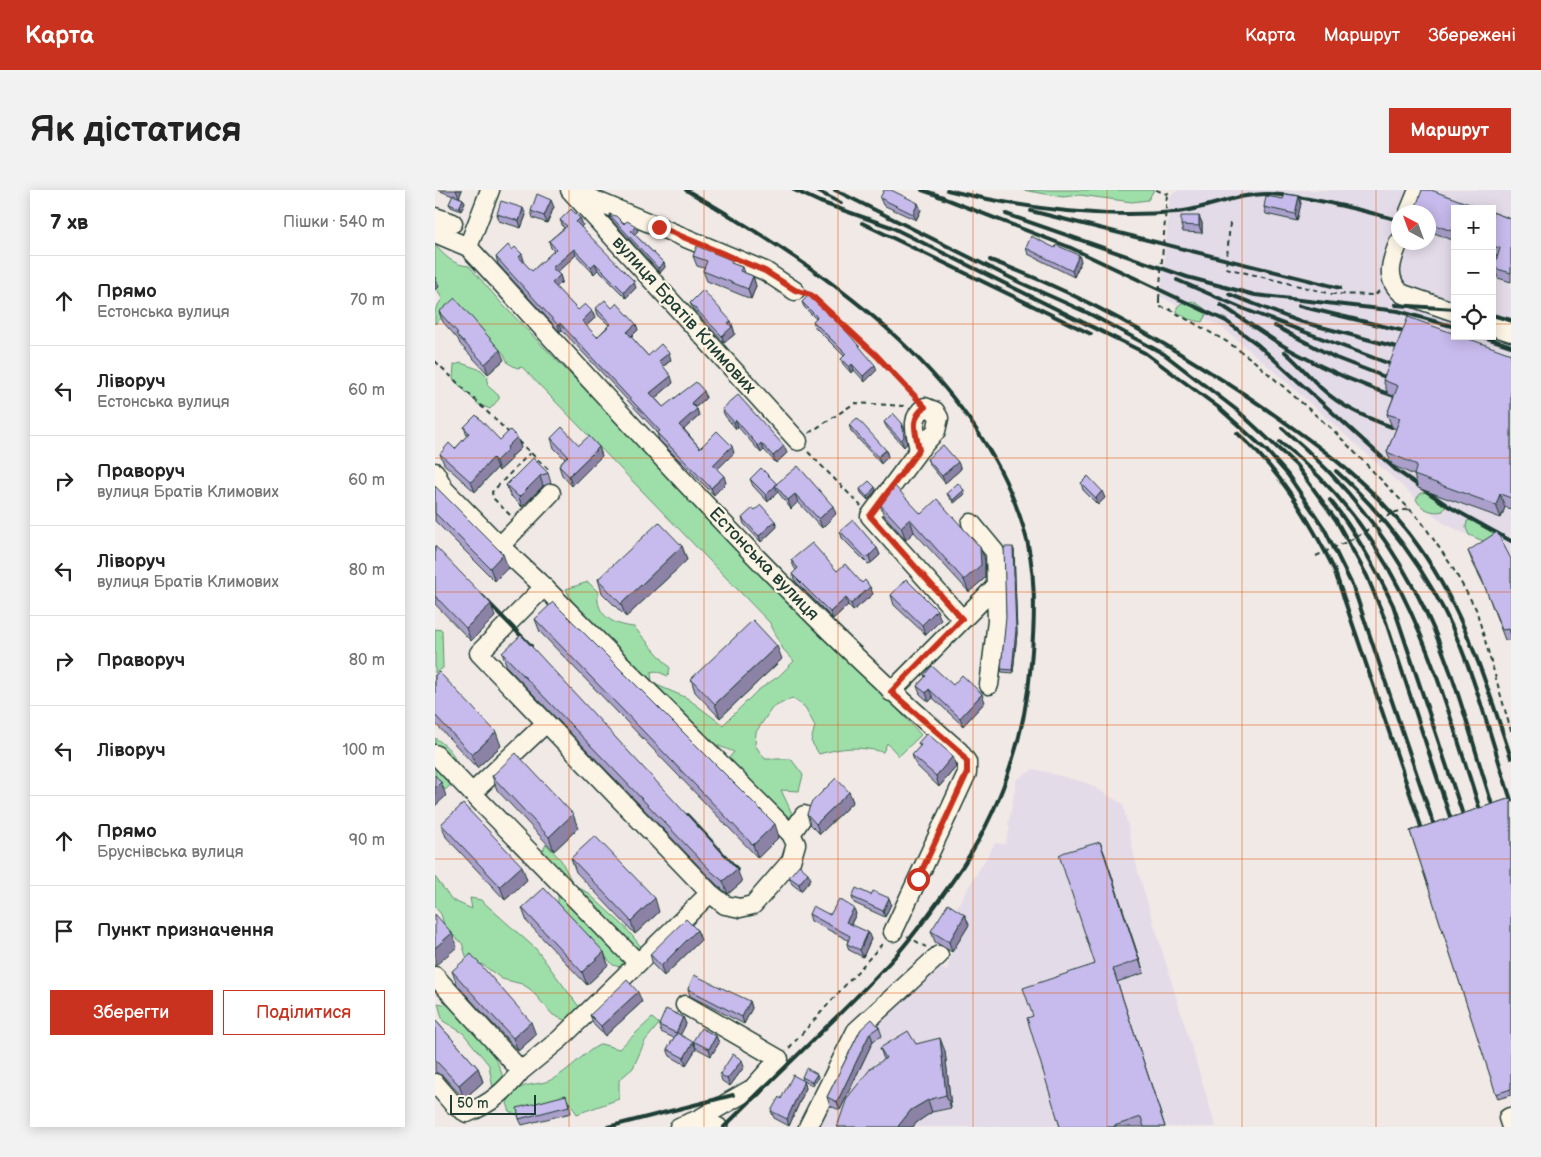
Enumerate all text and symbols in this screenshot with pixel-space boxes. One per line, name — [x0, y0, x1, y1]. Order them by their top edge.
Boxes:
text: Карта — [25, 21, 94, 50]
text: Карта — [1245, 25, 1296, 46]
text: Маршрут — [1324, 25, 1400, 46]
text: Збережені — [1428, 25, 1516, 46]
button: Маршрут — [1389, 108, 1511, 153]
text: Як дістатися — [30, 109, 242, 152]
north arrow — [1391, 205, 1436, 250]
map controls — [1451, 205, 1496, 340]
button: + — [1451, 205, 1496, 250]
text: 7 хв — [50, 210, 88, 235]
text: Пішки · 540 m — [283, 213, 385, 232]
route end — [648, 216, 671, 239]
street label: вулиця Братів Климових — [608, 232, 760, 398]
button: − — [1451, 250, 1496, 295]
text: Прямо — [97, 280, 157, 303]
icon: ahead — [50, 287, 78, 315]
text: 70 m — [350, 291, 385, 310]
button: locate — [1451, 295, 1496, 340]
text: Естонська вулиця — [97, 303, 230, 322]
text: Ліворуч — [97, 370, 166, 393]
icon: left — [50, 377, 78, 405]
text: 60 m — [348, 381, 385, 400]
text: Естонська вулиця — [97, 393, 230, 412]
text: Праворуч — [97, 460, 185, 483]
icon: right — [50, 467, 78, 495]
text: 60 m — [348, 471, 385, 490]
text: вулиця Братів Климових — [97, 483, 279, 502]
street label: Естонська вулиця — [705, 503, 823, 625]
text: Ліворуч — [97, 550, 166, 573]
icon: left — [50, 557, 78, 585]
text: 80 m — [349, 561, 385, 580]
text: вулиця Братів Климових — [97, 573, 279, 592]
icon: right — [50, 647, 78, 675]
text: Праворуч — [97, 649, 185, 672]
text: 80 m — [349, 651, 385, 670]
icon: left — [50, 737, 78, 765]
text: Ліворуч — [97, 739, 166, 762]
text: 100 m — [342, 741, 385, 760]
text: Прямо — [97, 820, 157, 843]
icon: ahead — [50, 827, 78, 855]
text: 90 m — [349, 831, 385, 850]
text: Бруснівська вулиця — [97, 843, 244, 862]
route start — [907, 868, 930, 891]
icon: arrive — [50, 917, 78, 945]
text: Пункт призначення — [97, 919, 274, 942]
button: Зберегти — [50, 990, 213, 1035]
button: Поділитися — [223, 990, 385, 1035]
scale bar — [450, 1092, 536, 1115]
text: 50 m — [457, 1095, 489, 1112]

